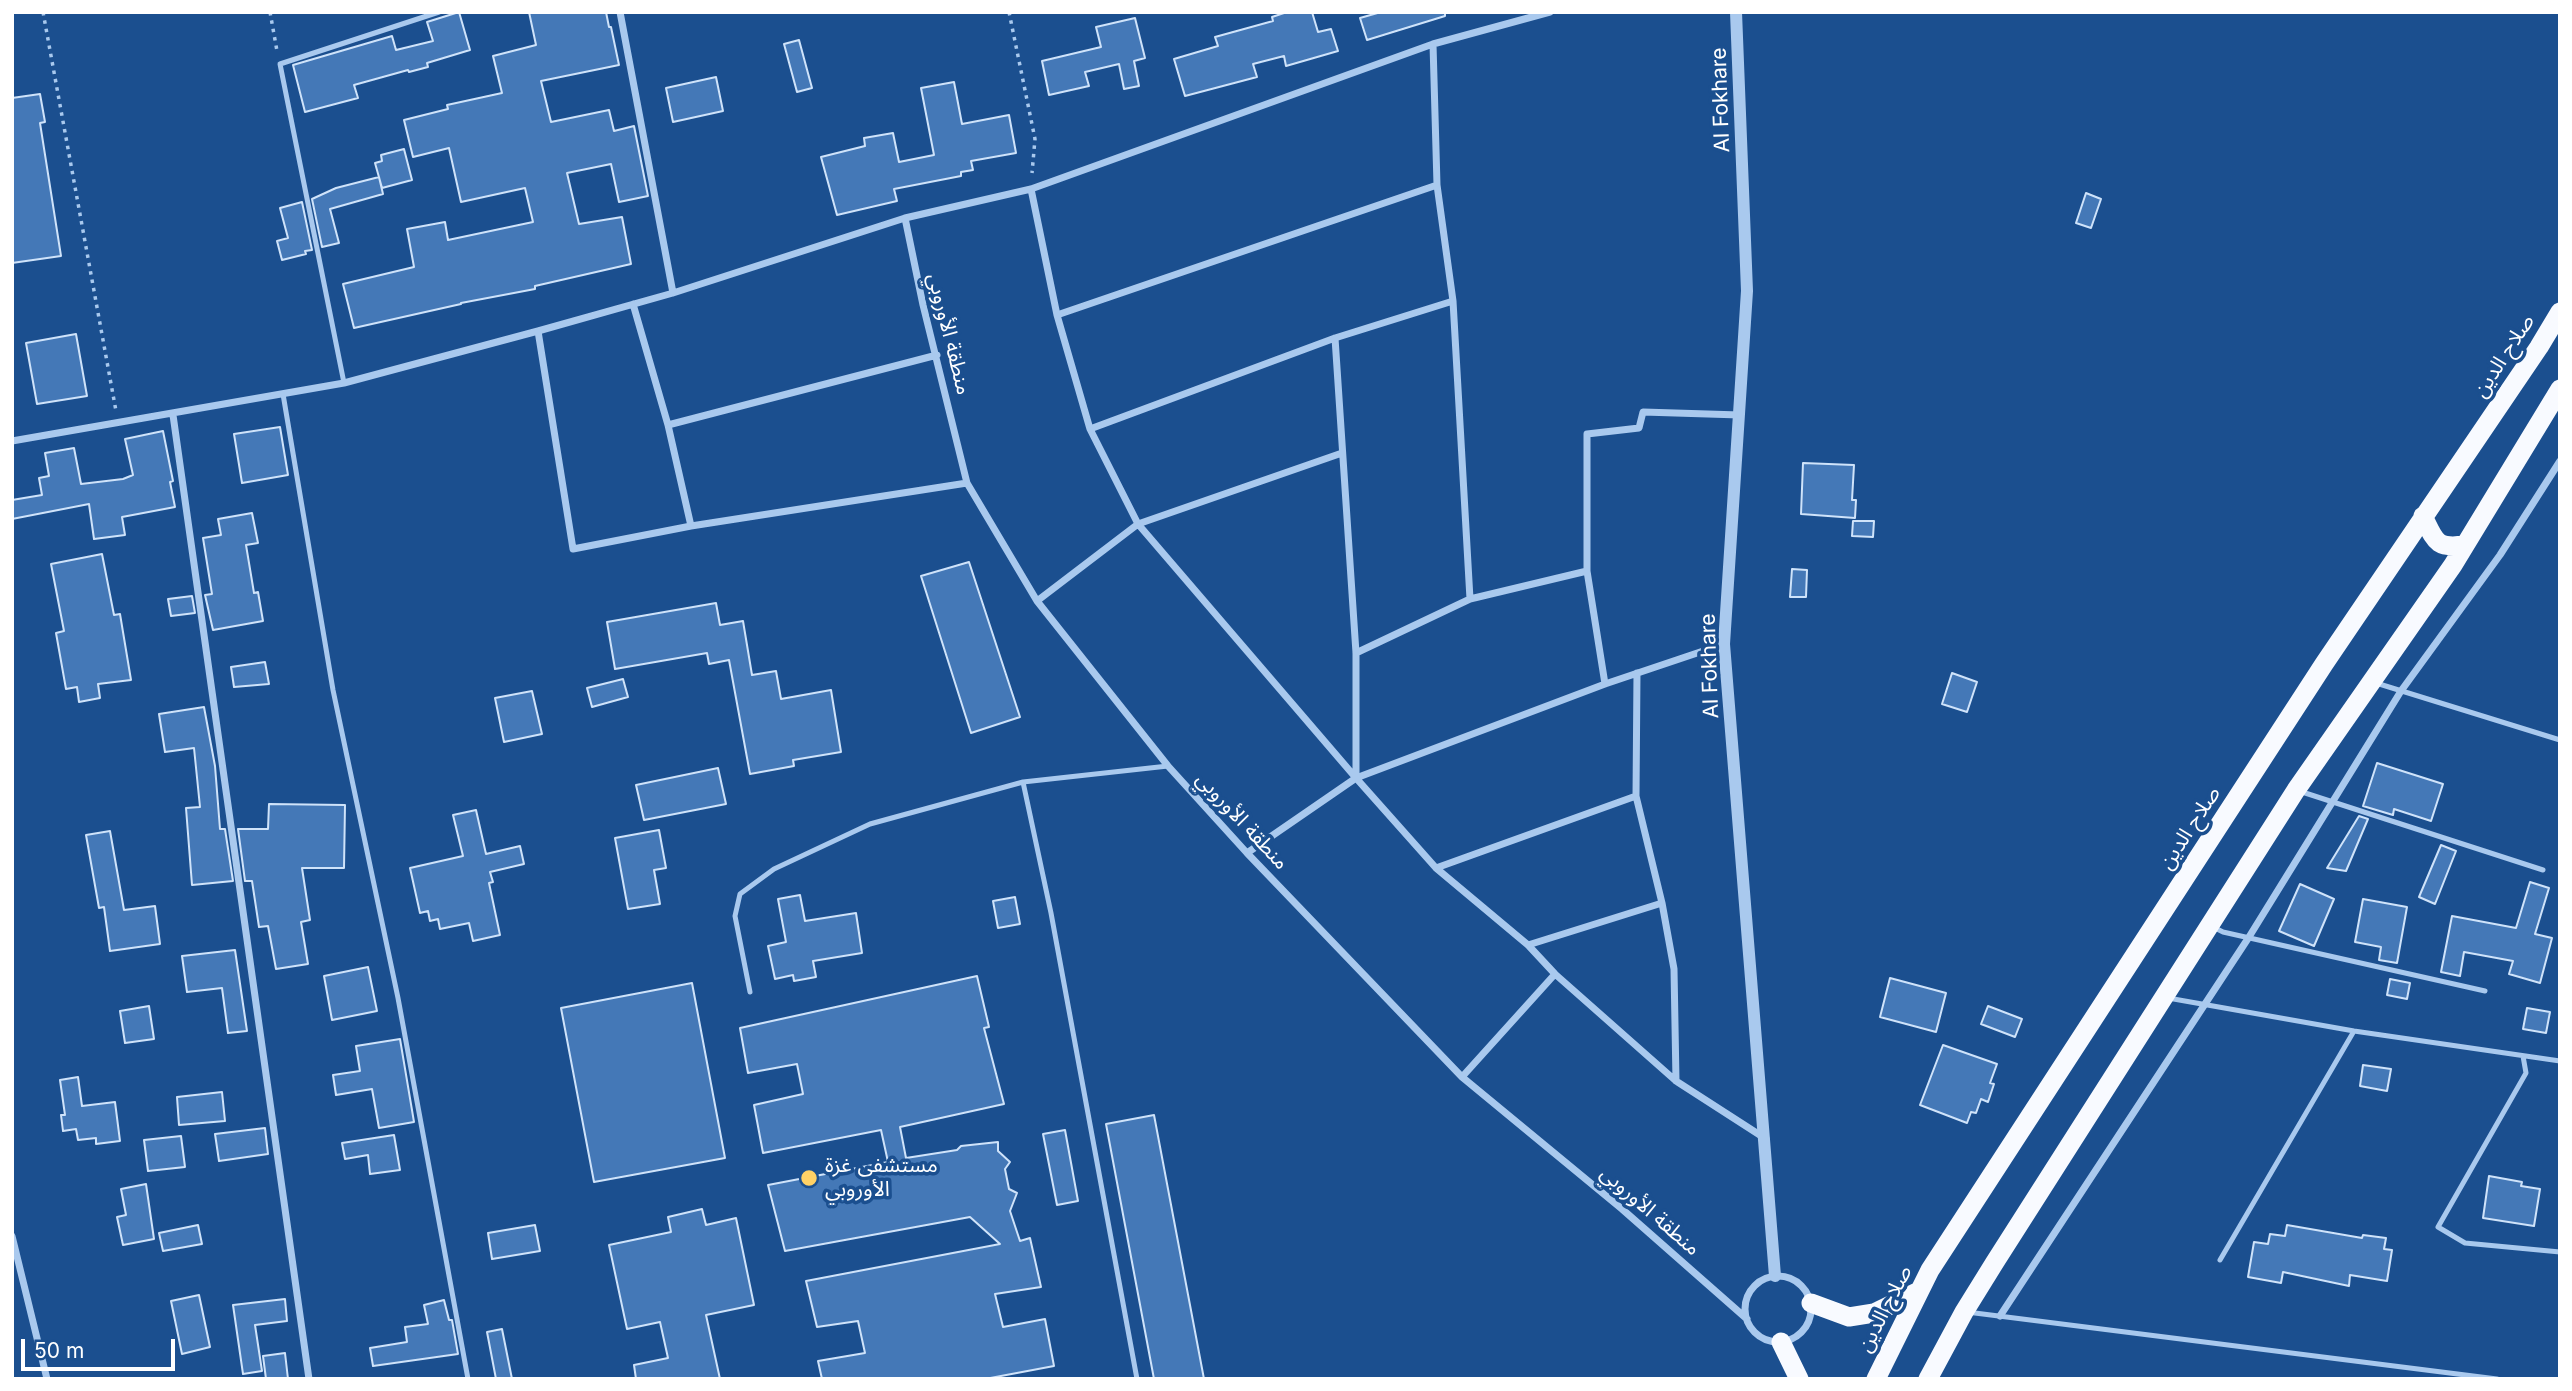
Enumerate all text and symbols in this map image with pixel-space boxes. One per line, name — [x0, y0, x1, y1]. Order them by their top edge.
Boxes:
street label: Al Fokhare — [1707, 47, 1735, 153]
street label: منطقة الأوروبي — [922, 271, 976, 397]
street label: صلاح الدين — [2468, 310, 2540, 402]
street label: Al Fokhare — [1696, 613, 1724, 719]
street label: منطقة الأوروبي — [1190, 767, 1294, 875]
street label: صلاح الدين — [2154, 782, 2226, 874]
place label: مستشفى غزة الأوروبي — [825, 1153, 938, 1203]
street label: منطقة الأوروبي — [1595, 1161, 1705, 1261]
marker: مستشفى غزة الأوروبي — [799, 1168, 819, 1188]
street label: صلاح الدين — [1852, 1261, 1918, 1357]
scale bar — [24, 1324, 178, 1368]
text: 50 m — [34, 1338, 84, 1363]

